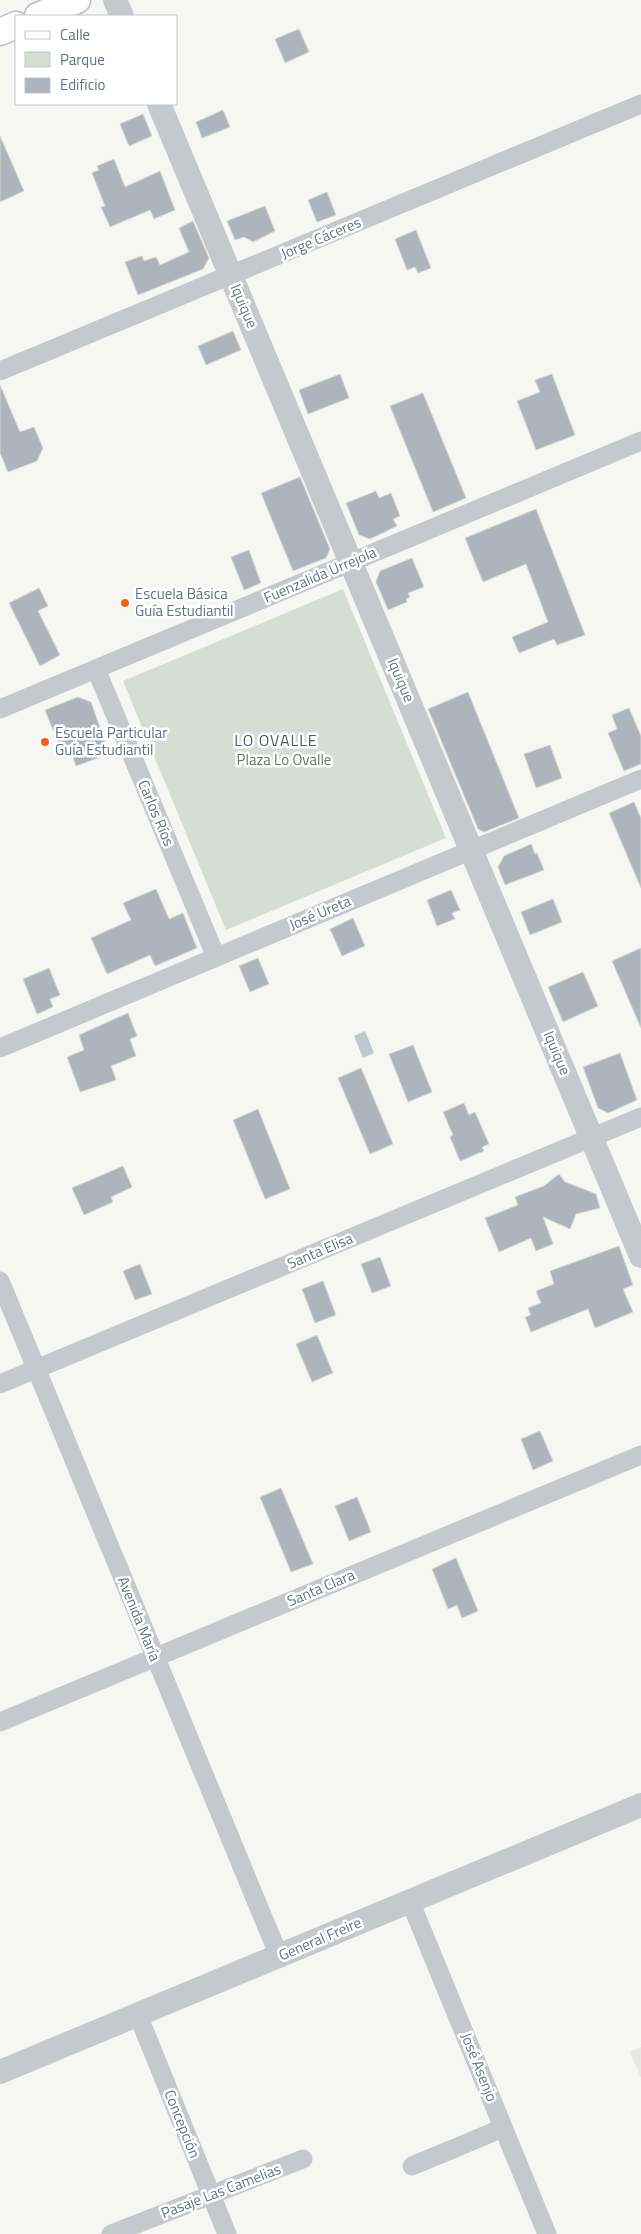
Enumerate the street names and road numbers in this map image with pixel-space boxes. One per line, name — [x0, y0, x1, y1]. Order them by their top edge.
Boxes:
street label: Jorge Cáceres — [277, 210, 365, 265]
street label: Iquique — [225, 280, 264, 332]
street label: Fuenzalida Urrejola — [260, 540, 380, 609]
street label: Iquique — [382, 654, 421, 706]
street label: Carlos Ríos — [132, 776, 181, 850]
street label: José Ureta — [285, 889, 355, 936]
street label: Iquique — [538, 1027, 577, 1079]
street label: Santa Elisa — [283, 1226, 357, 1275]
street label: Santa Clara — [283, 1563, 359, 1612]
street label: Avenida María — [112, 1573, 167, 1665]
street label: General Freire — [275, 1911, 365, 1966]
street label: José Asenjo — [455, 2029, 504, 2105]
street label: Concepción — [158, 2086, 207, 2161]
street label: Pasaje Las Camelias — [157, 2157, 284, 2224]

